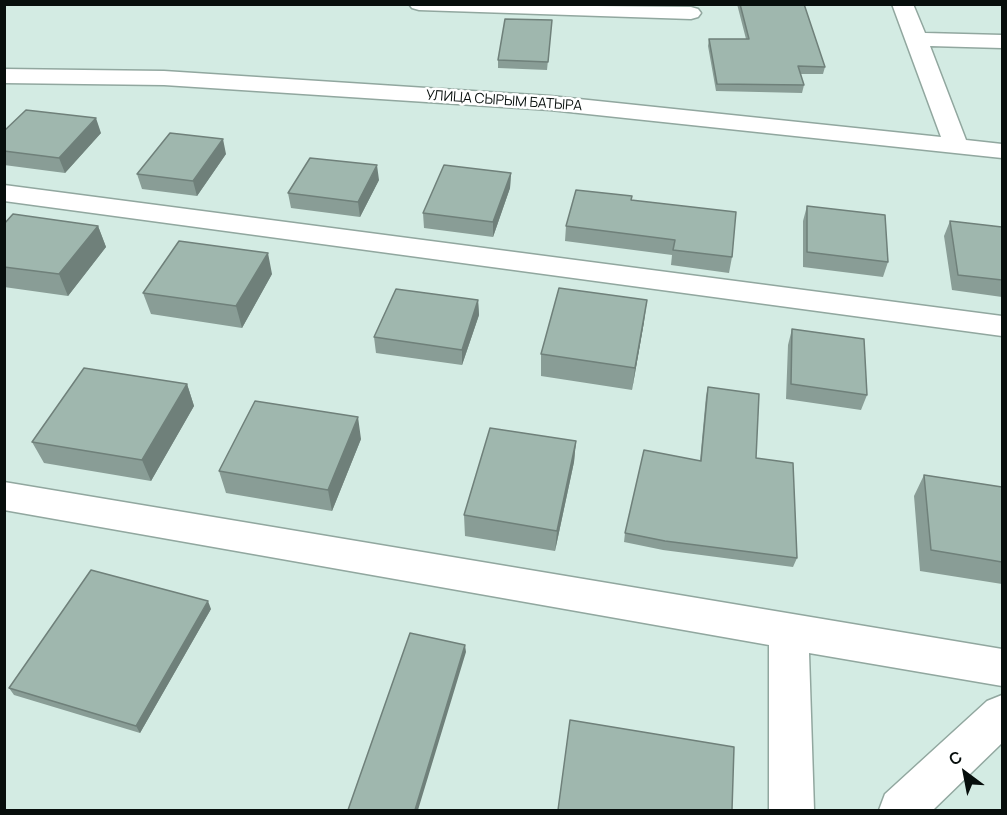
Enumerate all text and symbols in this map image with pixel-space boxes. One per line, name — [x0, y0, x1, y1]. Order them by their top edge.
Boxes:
street label: УЛИЦА СЫРЫМ БАТЫРА — [425, 87, 583, 115]
north arrow — [935, 743, 995, 803]
text: С — [945, 745, 966, 770]

